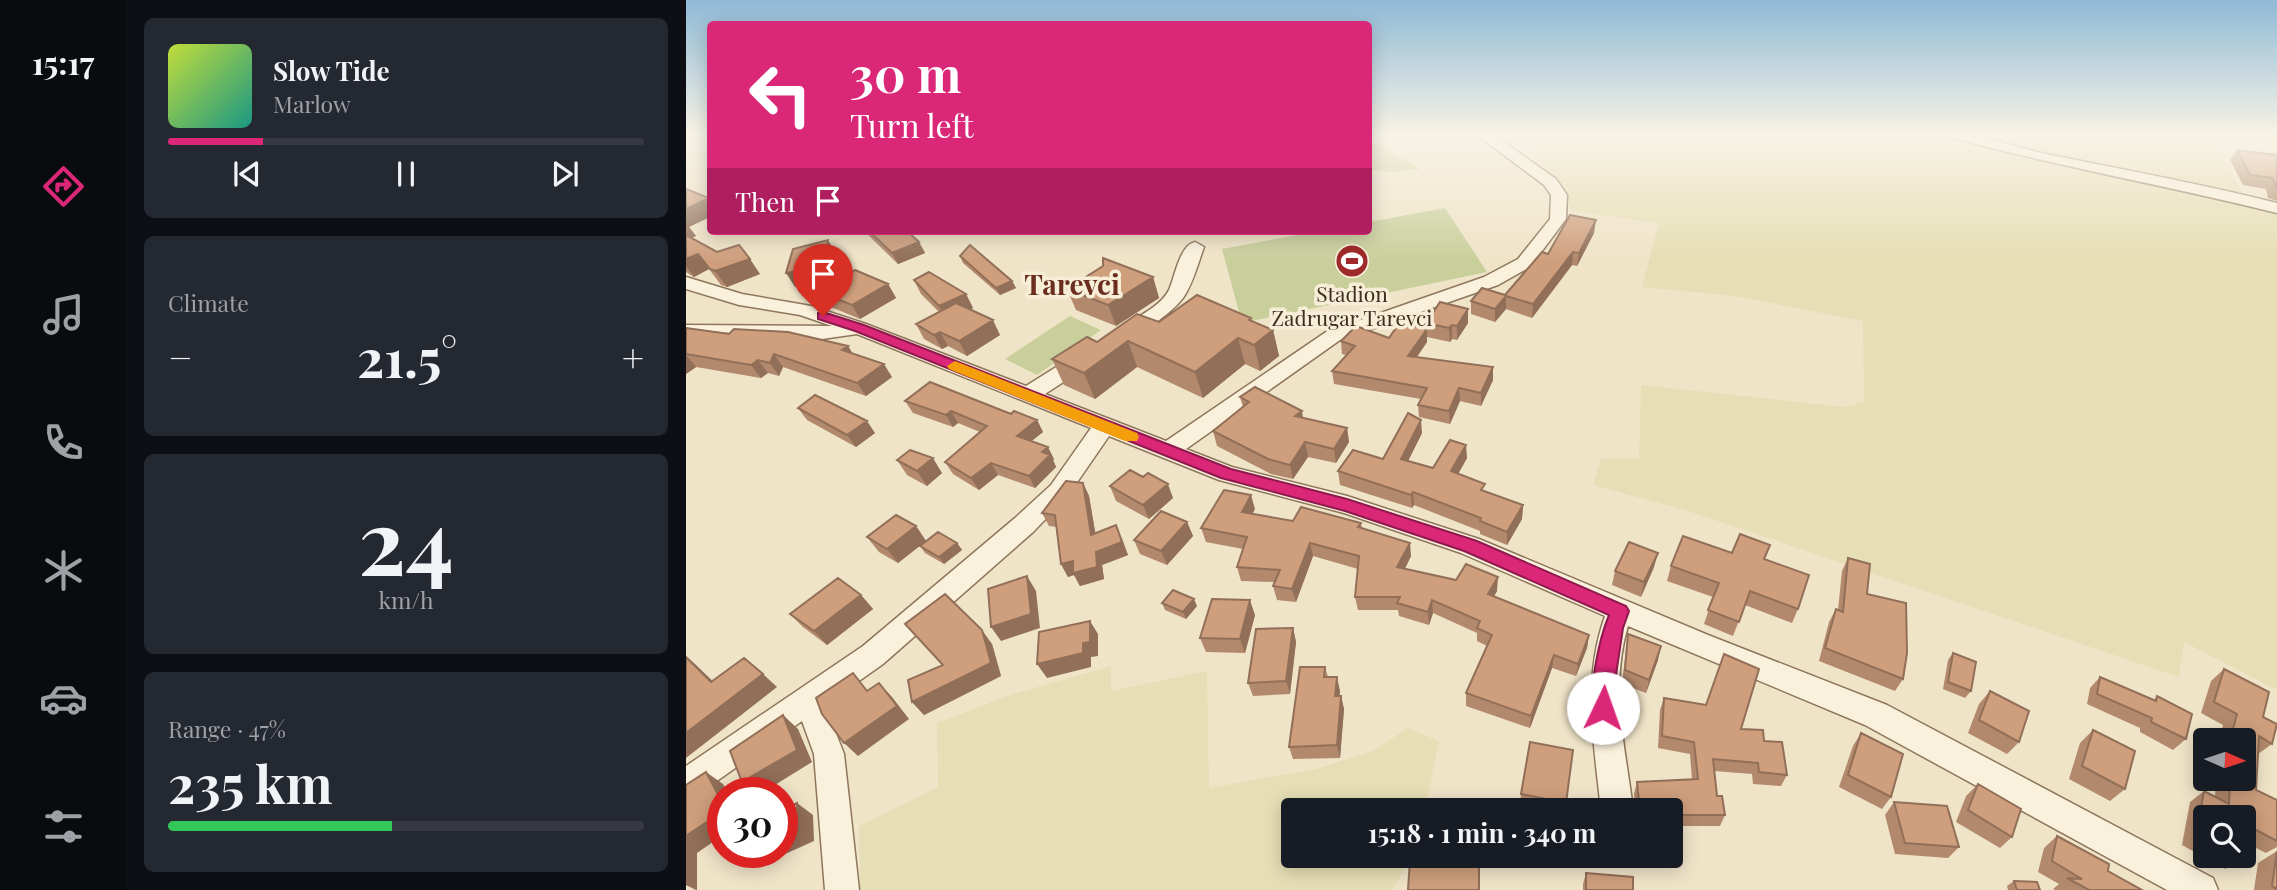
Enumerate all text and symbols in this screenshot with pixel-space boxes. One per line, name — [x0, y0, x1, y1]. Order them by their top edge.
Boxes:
text: 15:17 — [32, 40, 94, 83]
text: 30 m — [850, 40, 961, 105]
icon: left — [735, 49, 826, 140]
text: Slow Tide — [273, 53, 390, 88]
text: Marlow — [273, 88, 351, 119]
text: Turn left — [850, 103, 974, 146]
icon: previous — [228, 155, 266, 193]
icon: pause — [387, 155, 425, 193]
icon: next — [546, 155, 584, 193]
icon: directions — [39, 162, 88, 211]
icon: arrive — [809, 182, 847, 220]
text: Then — [735, 184, 795, 219]
sports icon: Stadion Zadrugar Tarevci — [1333, 242, 1371, 280]
pin — [793, 244, 853, 316]
icon: arrive — [804, 255, 842, 293]
district label: Tarevci — [1024, 265, 1120, 302]
place label: Stadion Zadrugar Tarevci — [1272, 279, 1432, 331]
text: Climate — [168, 287, 249, 318]
icon: music — [39, 290, 88, 339]
text: 21.5° — [357, 322, 457, 391]
text: − — [168, 331, 193, 382]
text: + — [622, 331, 644, 382]
icon: phone — [39, 418, 88, 467]
text: 24 — [358, 478, 454, 599]
icon: climate — [39, 546, 88, 595]
text: km/h — [378, 584, 434, 615]
position arrow — [1566, 671, 1640, 745]
icon: car — [39, 674, 88, 723]
text: Range · 47% — [168, 713, 286, 744]
north arrow — [2193, 728, 2256, 791]
map controls — [2193, 728, 2256, 868]
text: 235 km — [168, 748, 333, 817]
speed limit sign: 30 — [707, 777, 798, 868]
icon: filters — [39, 802, 88, 851]
button: search — [2193, 805, 2256, 868]
text: 15:18 · 1 min · 340 m — [1368, 815, 1596, 850]

